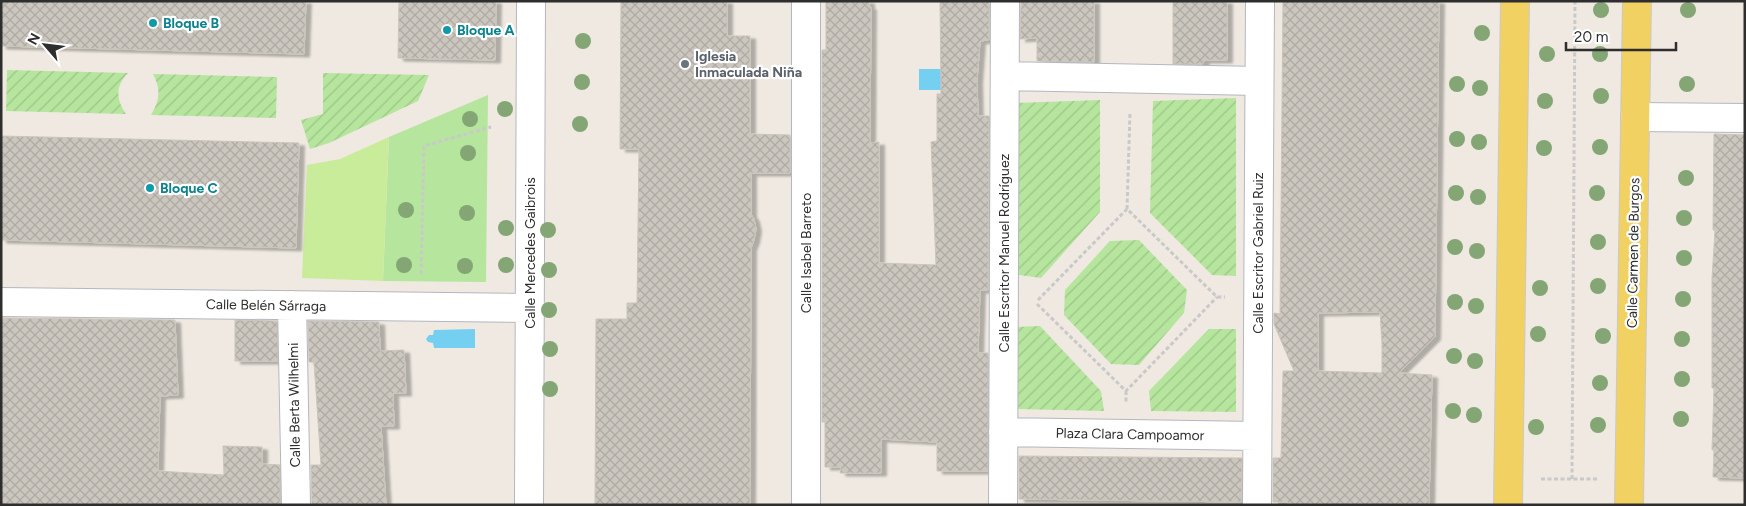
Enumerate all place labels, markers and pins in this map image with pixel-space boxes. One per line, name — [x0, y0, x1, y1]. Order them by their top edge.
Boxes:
place label: Bloque B — [163, 15, 219, 32]
marker: Bloque B — [147, 17, 159, 29]
place label: Bloque A — [457, 22, 514, 39]
marker: Bloque A — [441, 24, 453, 36]
place label: Iglesia Inmaculada Niña — [695, 48, 802, 81]
marker: Iglesia Inmaculada Niña — [679, 58, 691, 70]
place label: Bloque C — [160, 180, 218, 197]
marker: Bloque C — [144, 182, 156, 194]

